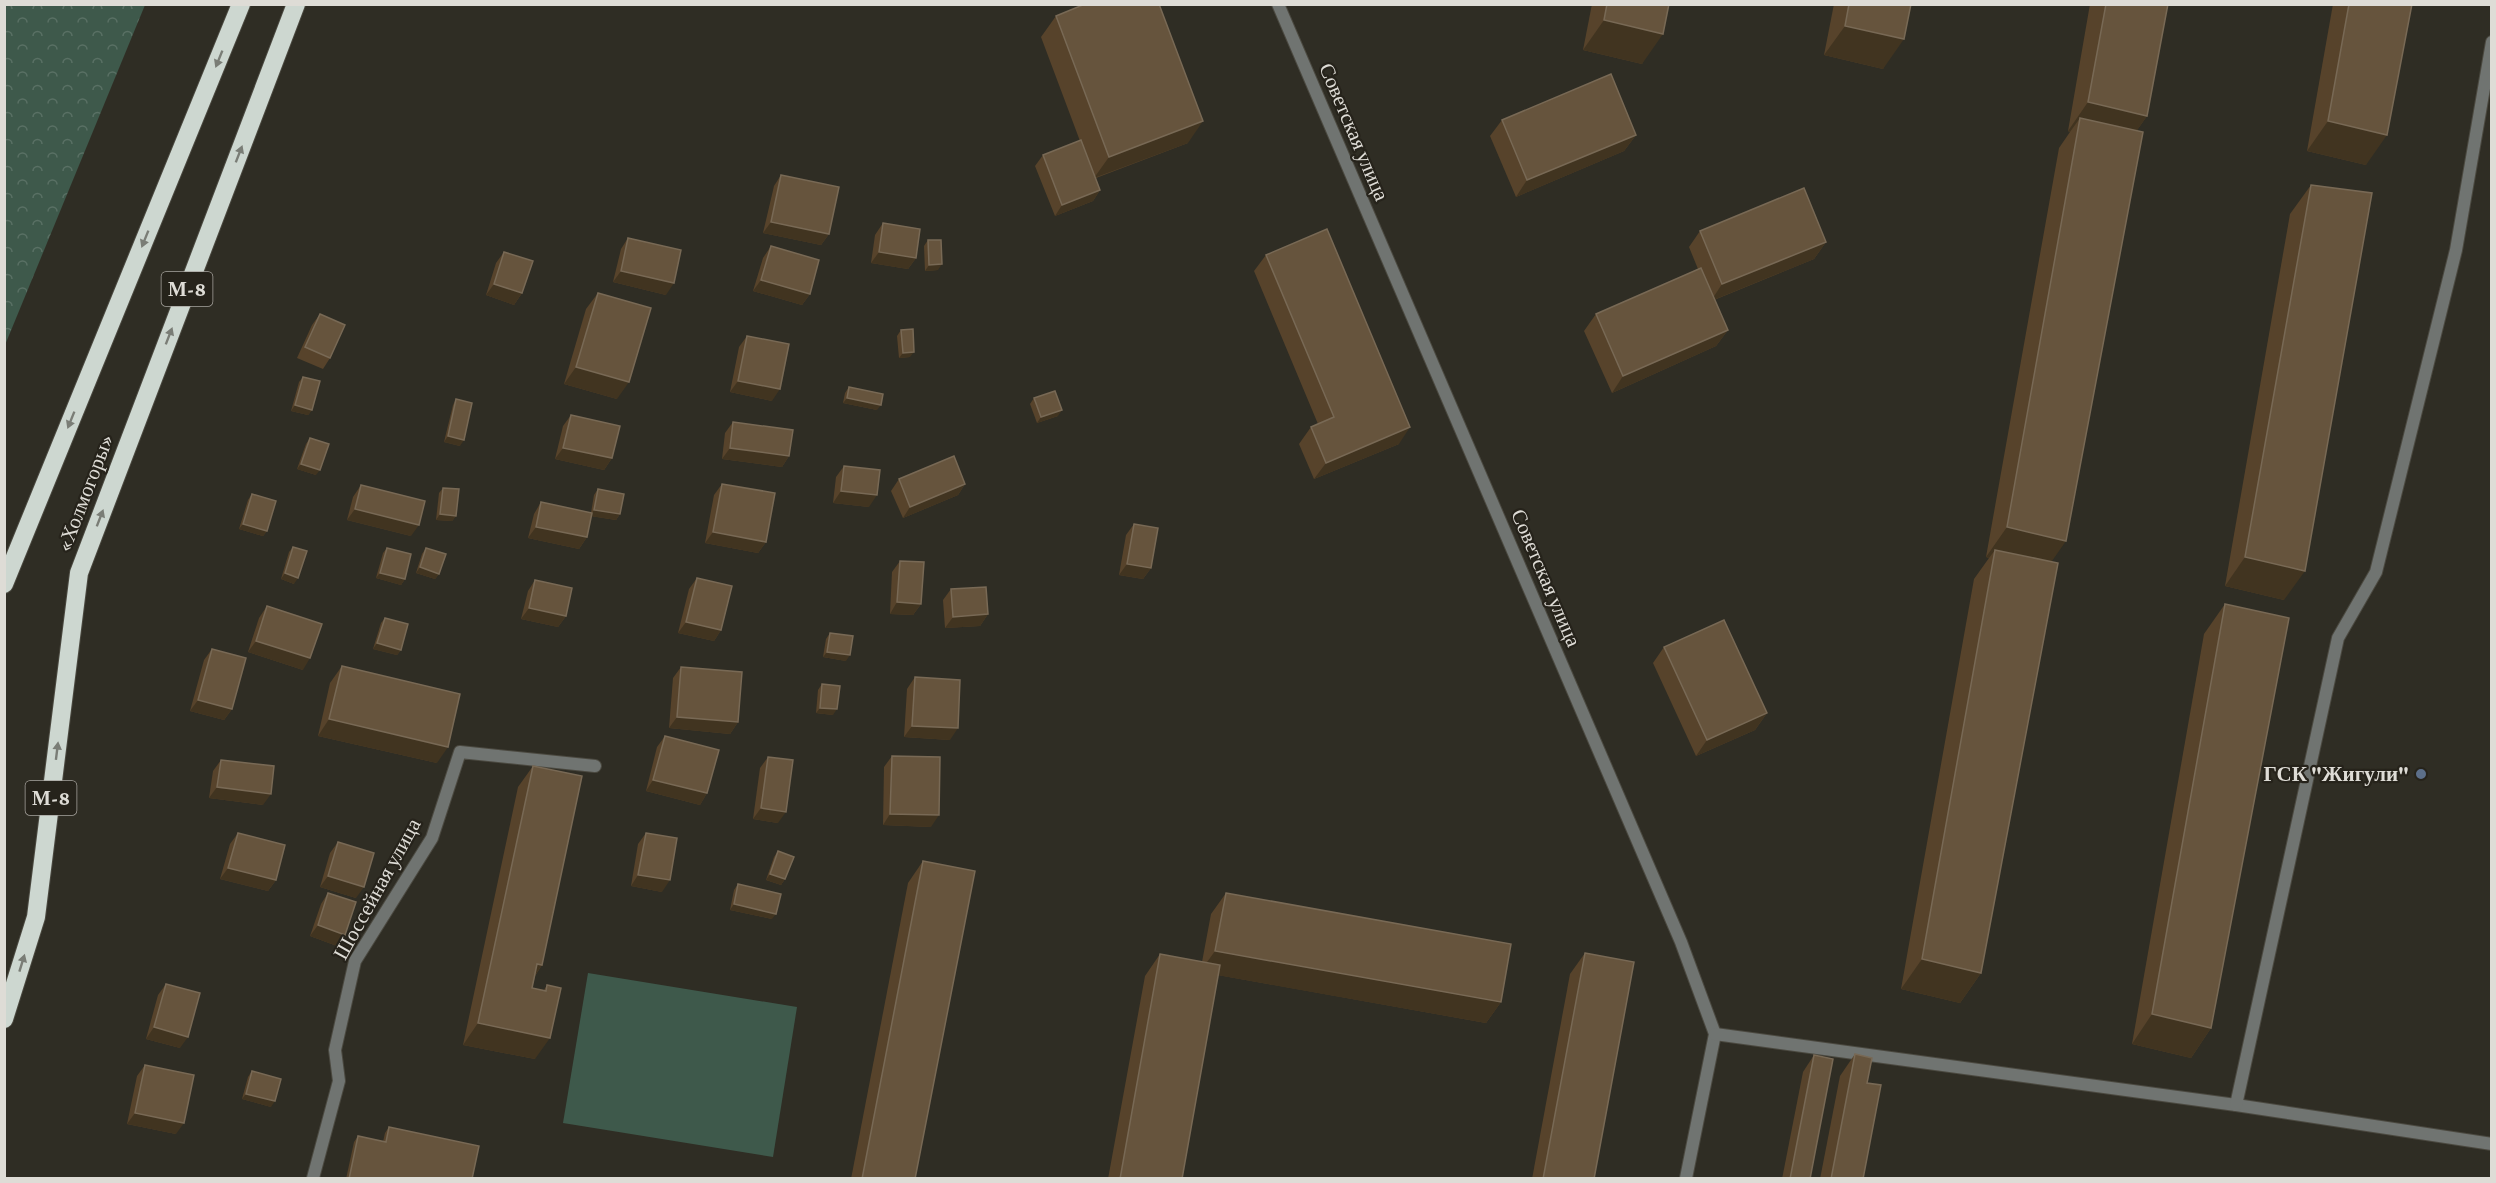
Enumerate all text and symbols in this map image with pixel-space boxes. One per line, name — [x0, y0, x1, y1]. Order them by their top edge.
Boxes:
one-way arrow — [214, 50, 224, 68]
street label: Советская улица — [1314, 60, 1394, 205]
one-way arrow — [234, 145, 244, 163]
one-way arrow — [140, 230, 149, 248]
road number: М-8 — [162, 272, 213, 306]
one-way arrow — [165, 327, 174, 345]
one-way arrow — [66, 411, 76, 429]
street label: «Холмогоры» — [52, 431, 118, 555]
street label: Советская улица — [1506, 506, 1586, 651]
one-way arrow — [95, 509, 105, 527]
one-way arrow — [52, 741, 61, 760]
place label: ГСК "Жигули" — [2263, 762, 2409, 786]
marker: ГСК "Жигули" — [2414, 767, 2428, 781]
road number: М-8 — [26, 781, 76, 815]
street label: Шоссейная улица — [328, 814, 426, 964]
one-way arrow — [18, 954, 27, 972]

